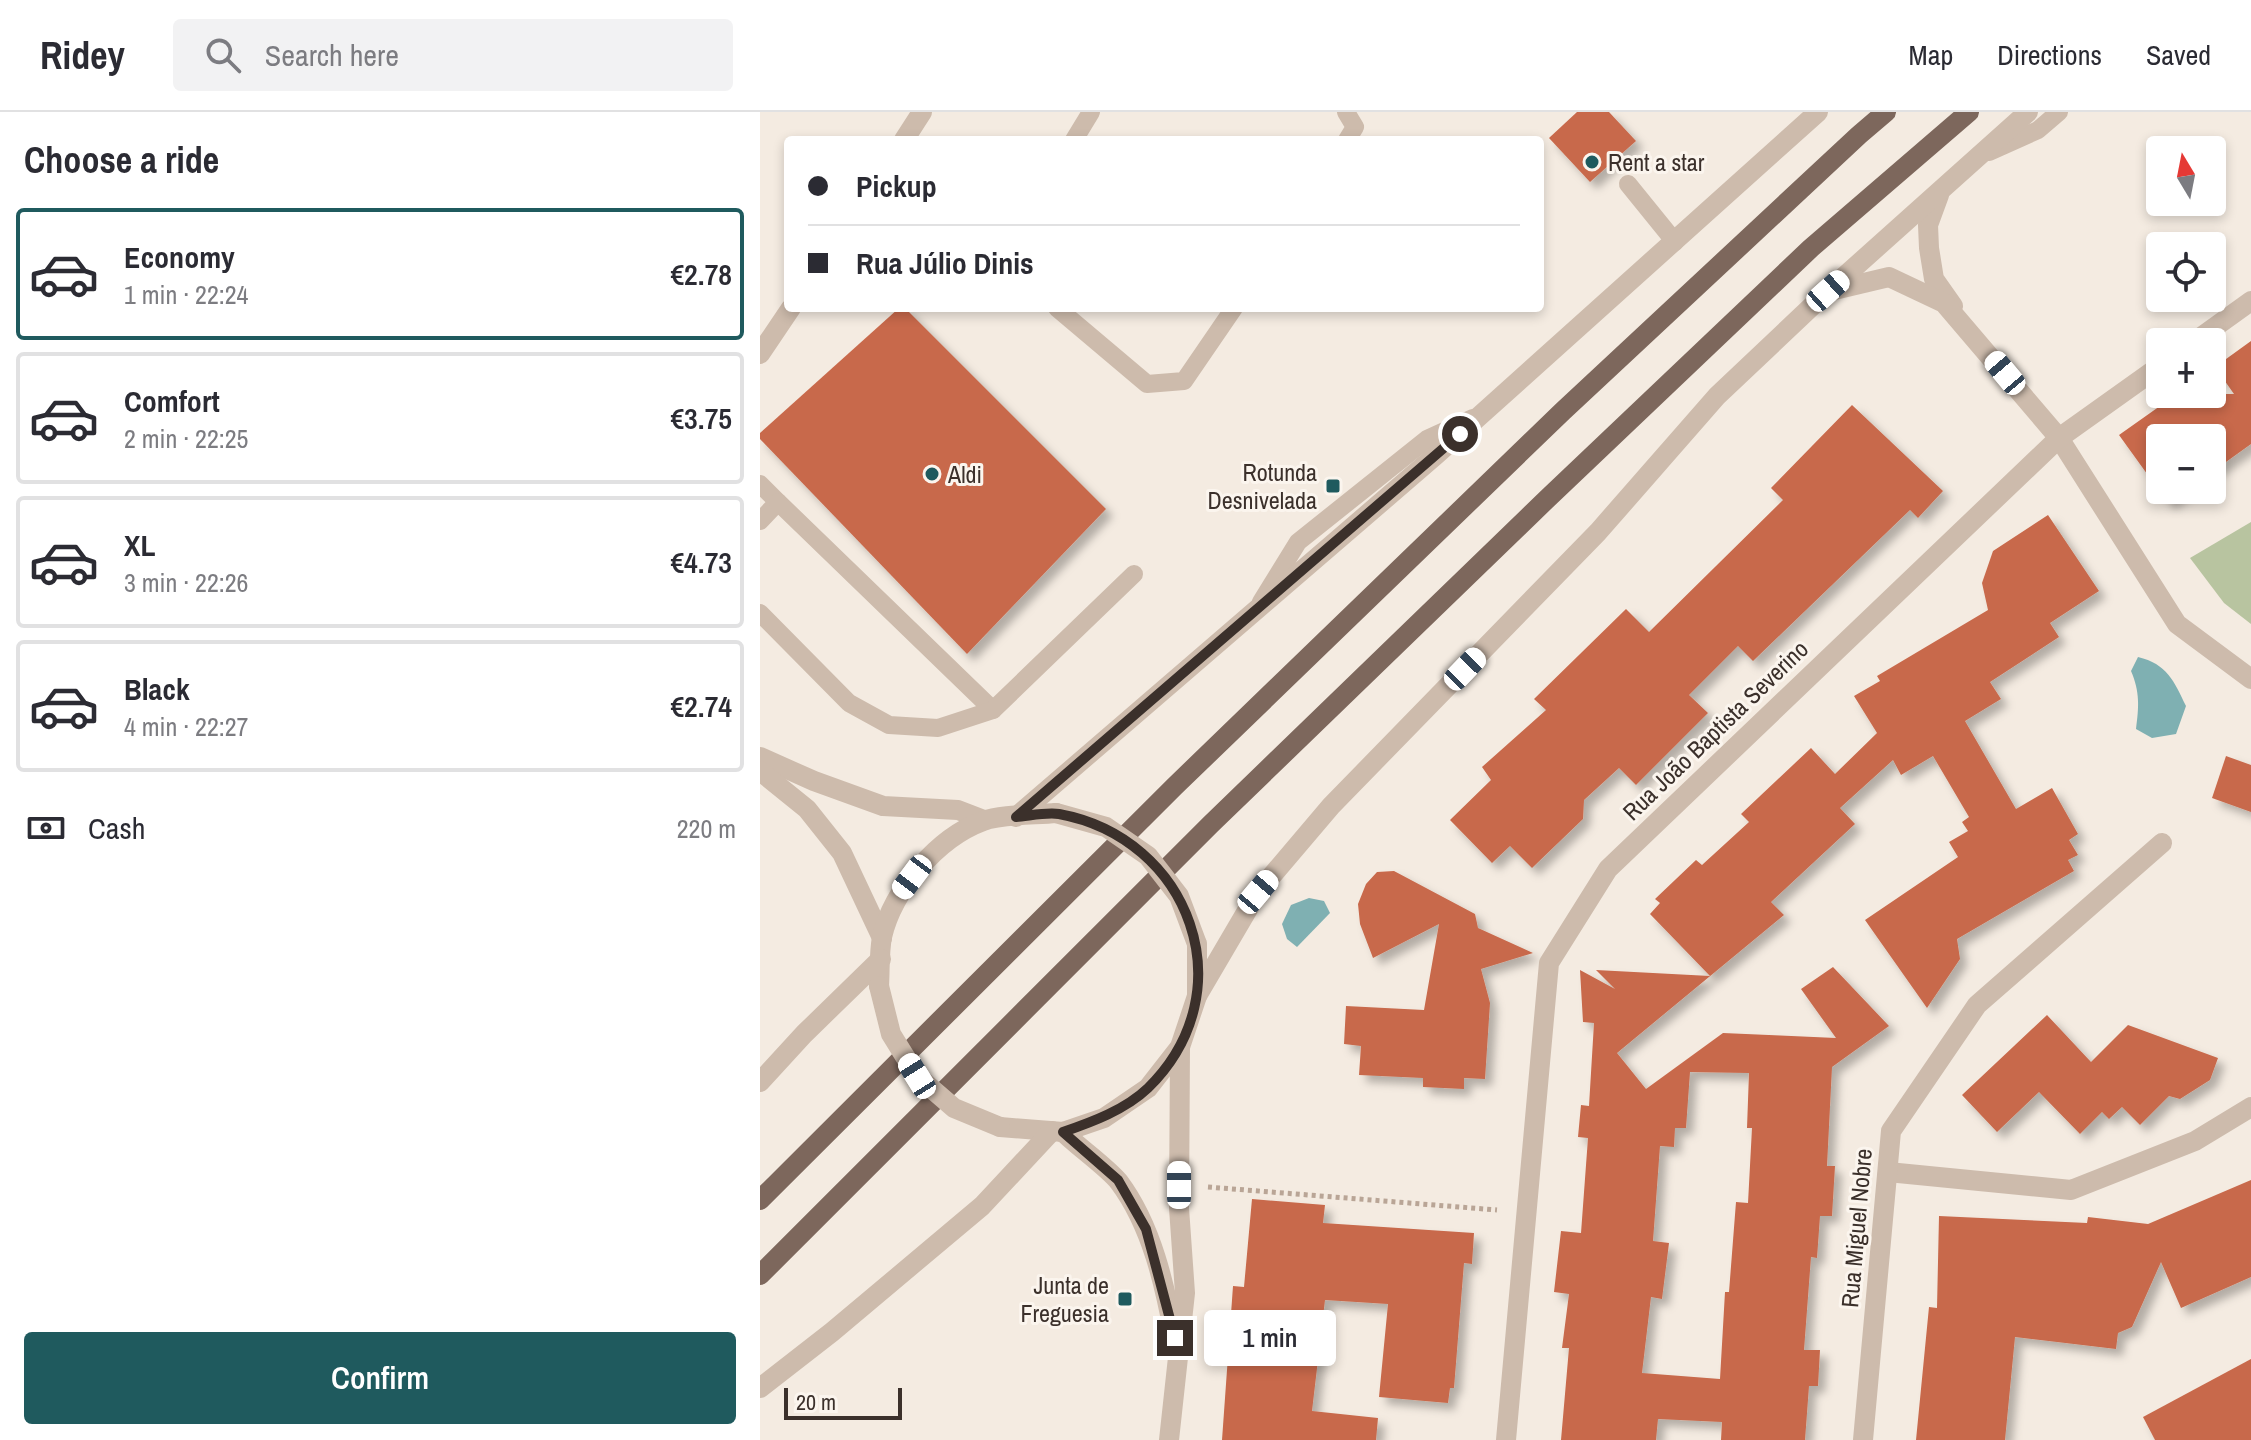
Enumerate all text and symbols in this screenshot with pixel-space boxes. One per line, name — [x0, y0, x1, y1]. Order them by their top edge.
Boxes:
search box — [173, 19, 733, 91]
text: Ridey — [40, 30, 125, 81]
icon: search — [201, 33, 245, 77]
text: Search here — [265, 35, 399, 75]
text: Map — [1909, 36, 1953, 74]
text: Directions — [1997, 36, 2102, 74]
text: Saved — [2146, 36, 2211, 74]
text: Choose a ride — [24, 136, 219, 184]
north arrow — [2146, 136, 2226, 216]
map controls — [2146, 136, 2226, 504]
place label: Rent a star — [1608, 146, 1705, 178]
marker: Rent a star — [1583, 153, 1601, 171]
text: Pickup — [856, 166, 937, 206]
button: locate — [2146, 232, 2226, 312]
text: Economy — [124, 237, 235, 277]
icon: car — [28, 238, 100, 310]
text: Rua Júlio Dinis — [856, 243, 1034, 283]
text: €2.78 — [670, 254, 732, 294]
car — [1802, 266, 1854, 316]
text: 1 min · 22:24 — [124, 277, 248, 312]
button: + — [2146, 328, 2226, 408]
car — [1980, 347, 2030, 399]
text: Comfort — [124, 381, 220, 421]
icon: car — [28, 382, 100, 454]
text: €3.75 — [670, 398, 732, 438]
route start — [1442, 416, 1478, 452]
text: 2 min · 22:25 — [124, 421, 248, 456]
button: − — [2146, 424, 2226, 504]
place label: Rotunda Desnivelada — [1208, 456, 1317, 516]
place label: Aldi — [947, 458, 982, 490]
marker: Aldi — [923, 465, 941, 483]
marker: Rotunda Desnivelada — [1324, 477, 1342, 495]
text: XL — [124, 525, 155, 565]
icon: car — [28, 526, 100, 598]
text: €4.73 — [670, 542, 732, 582]
text: 3 min · 22:26 — [124, 565, 248, 600]
street label: Rua João Baptista Severino — [1615, 633, 1815, 827]
car — [1440, 643, 1490, 695]
text: Black — [124, 669, 190, 709]
icon: car — [28, 670, 100, 742]
text: €2.74 — [670, 686, 732, 726]
text: 4 min · 22:27 — [124, 709, 248, 744]
icon: cash — [24, 806, 68, 850]
text: Cash — [88, 808, 145, 848]
text: 220 m — [677, 811, 736, 846]
car — [888, 851, 936, 903]
car — [1233, 866, 1283, 918]
car — [894, 1049, 940, 1103]
street label: Rua Miguel Nobre — [1833, 1147, 1879, 1309]
car — [1167, 1161, 1191, 1209]
place label: Junta de Freguesia — [1020, 1269, 1109, 1329]
marker: Junta de Freguesia — [1116, 1290, 1134, 1308]
callout: 1 min — [1203, 1310, 1335, 1366]
route end — [1157, 1320, 1193, 1356]
text: 1 min — [1243, 1320, 1297, 1355]
button: Confirm — [24, 1332, 736, 1424]
scale bar — [784, 1384, 902, 1420]
text: 20 m — [796, 1387, 836, 1417]

